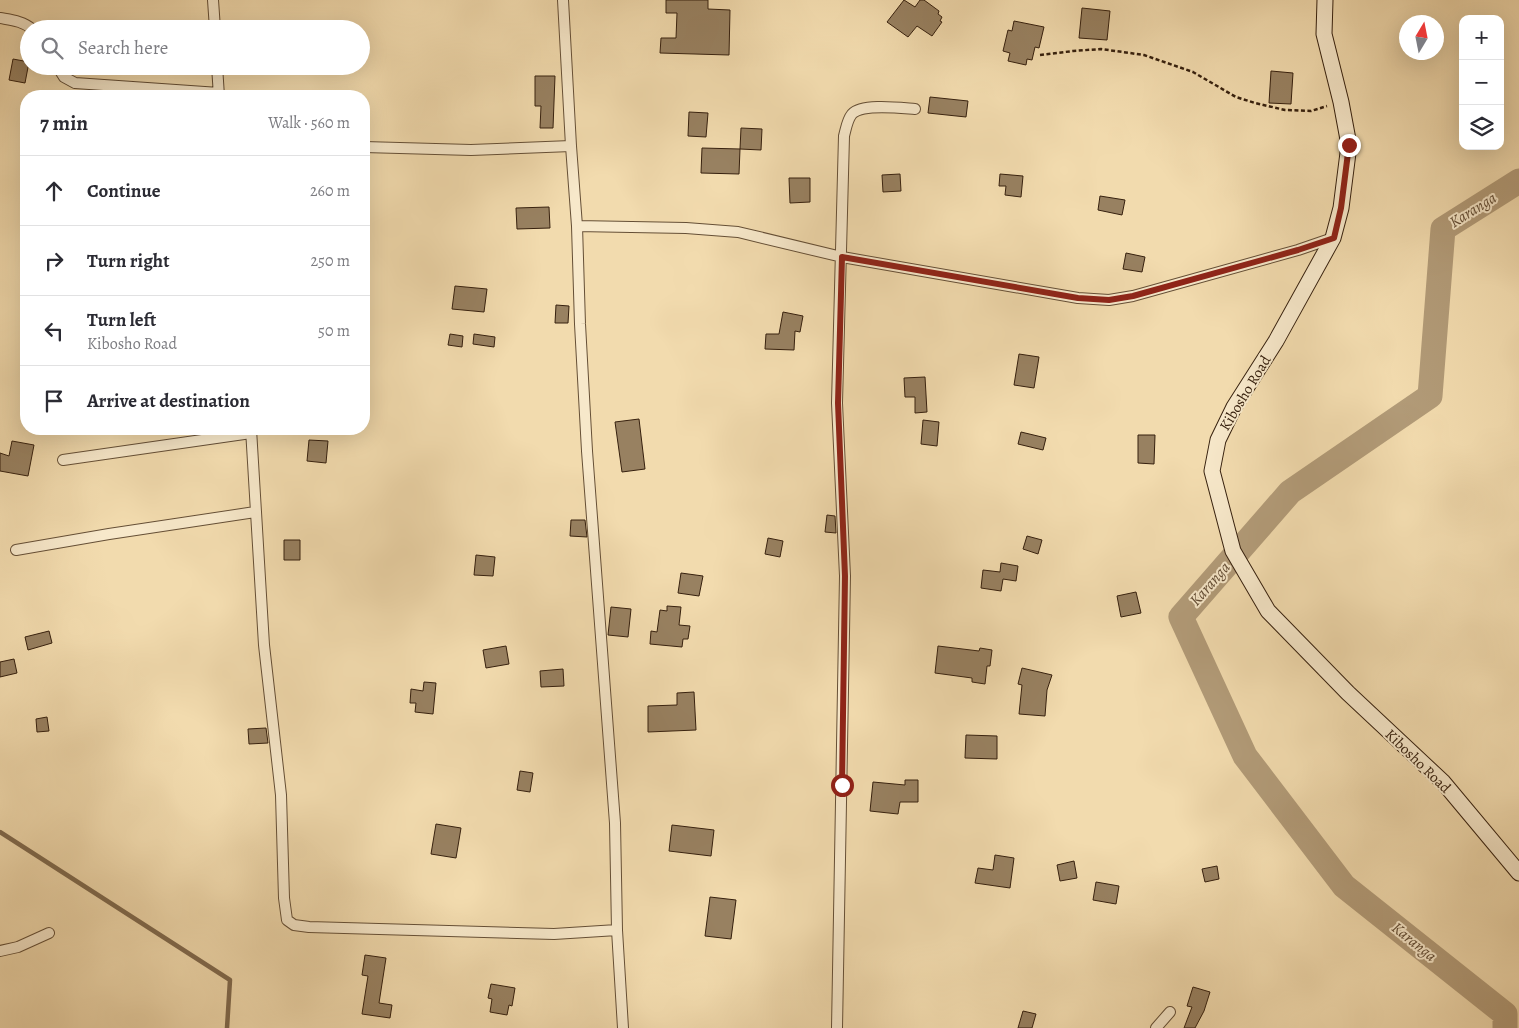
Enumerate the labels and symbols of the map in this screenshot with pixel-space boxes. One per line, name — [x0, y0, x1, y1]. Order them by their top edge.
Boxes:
north arrow — [1399, 15, 1444, 60]
route end — [1338, 134, 1361, 157]
water label: Karanga — [1445, 187, 1501, 233]
street label: Kibosho Road — [1215, 351, 1276, 434]
water label: Karanga — [1185, 557, 1236, 611]
street label: Kibosho Road — [1381, 724, 1456, 798]
route start — [831, 774, 854, 797]
water label: Karanga — [1387, 917, 1441, 967]

